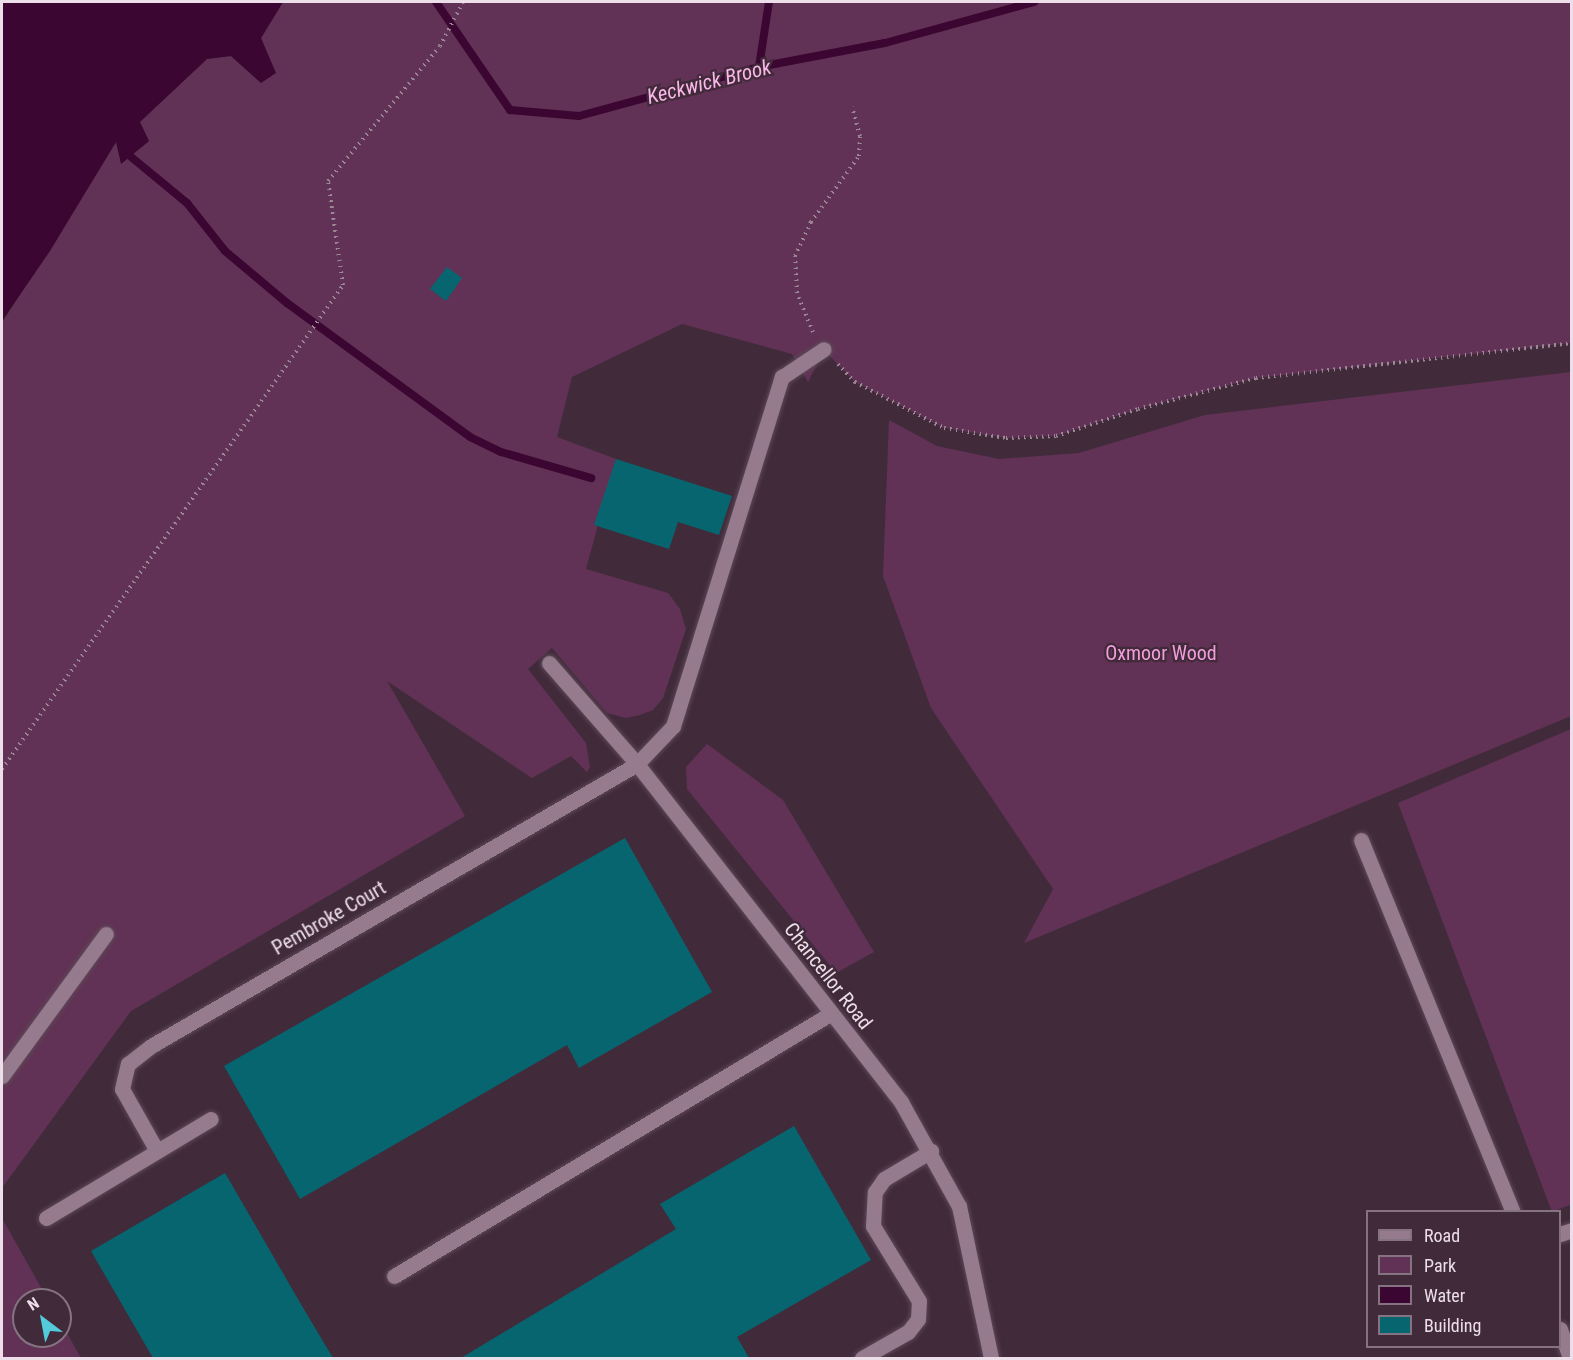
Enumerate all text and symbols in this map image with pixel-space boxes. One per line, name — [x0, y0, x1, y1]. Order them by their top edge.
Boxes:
water label: Keckwick Brook — [644, 54, 774, 110]
park label: Oxmoor Wood — [1105, 641, 1217, 665]
street label: Pembroke Court — [268, 876, 390, 960]
street label: Chancellor Road — [779, 918, 877, 1034]
legend — [1366, 1210, 1561, 1348]
text: Road — [1424, 1225, 1460, 1246]
text: Park — [1424, 1255, 1456, 1276]
text: Water — [1424, 1285, 1465, 1306]
north arrow — [12, 1288, 72, 1348]
text: N — [24, 1293, 42, 1315]
text: Building — [1424, 1315, 1481, 1336]

